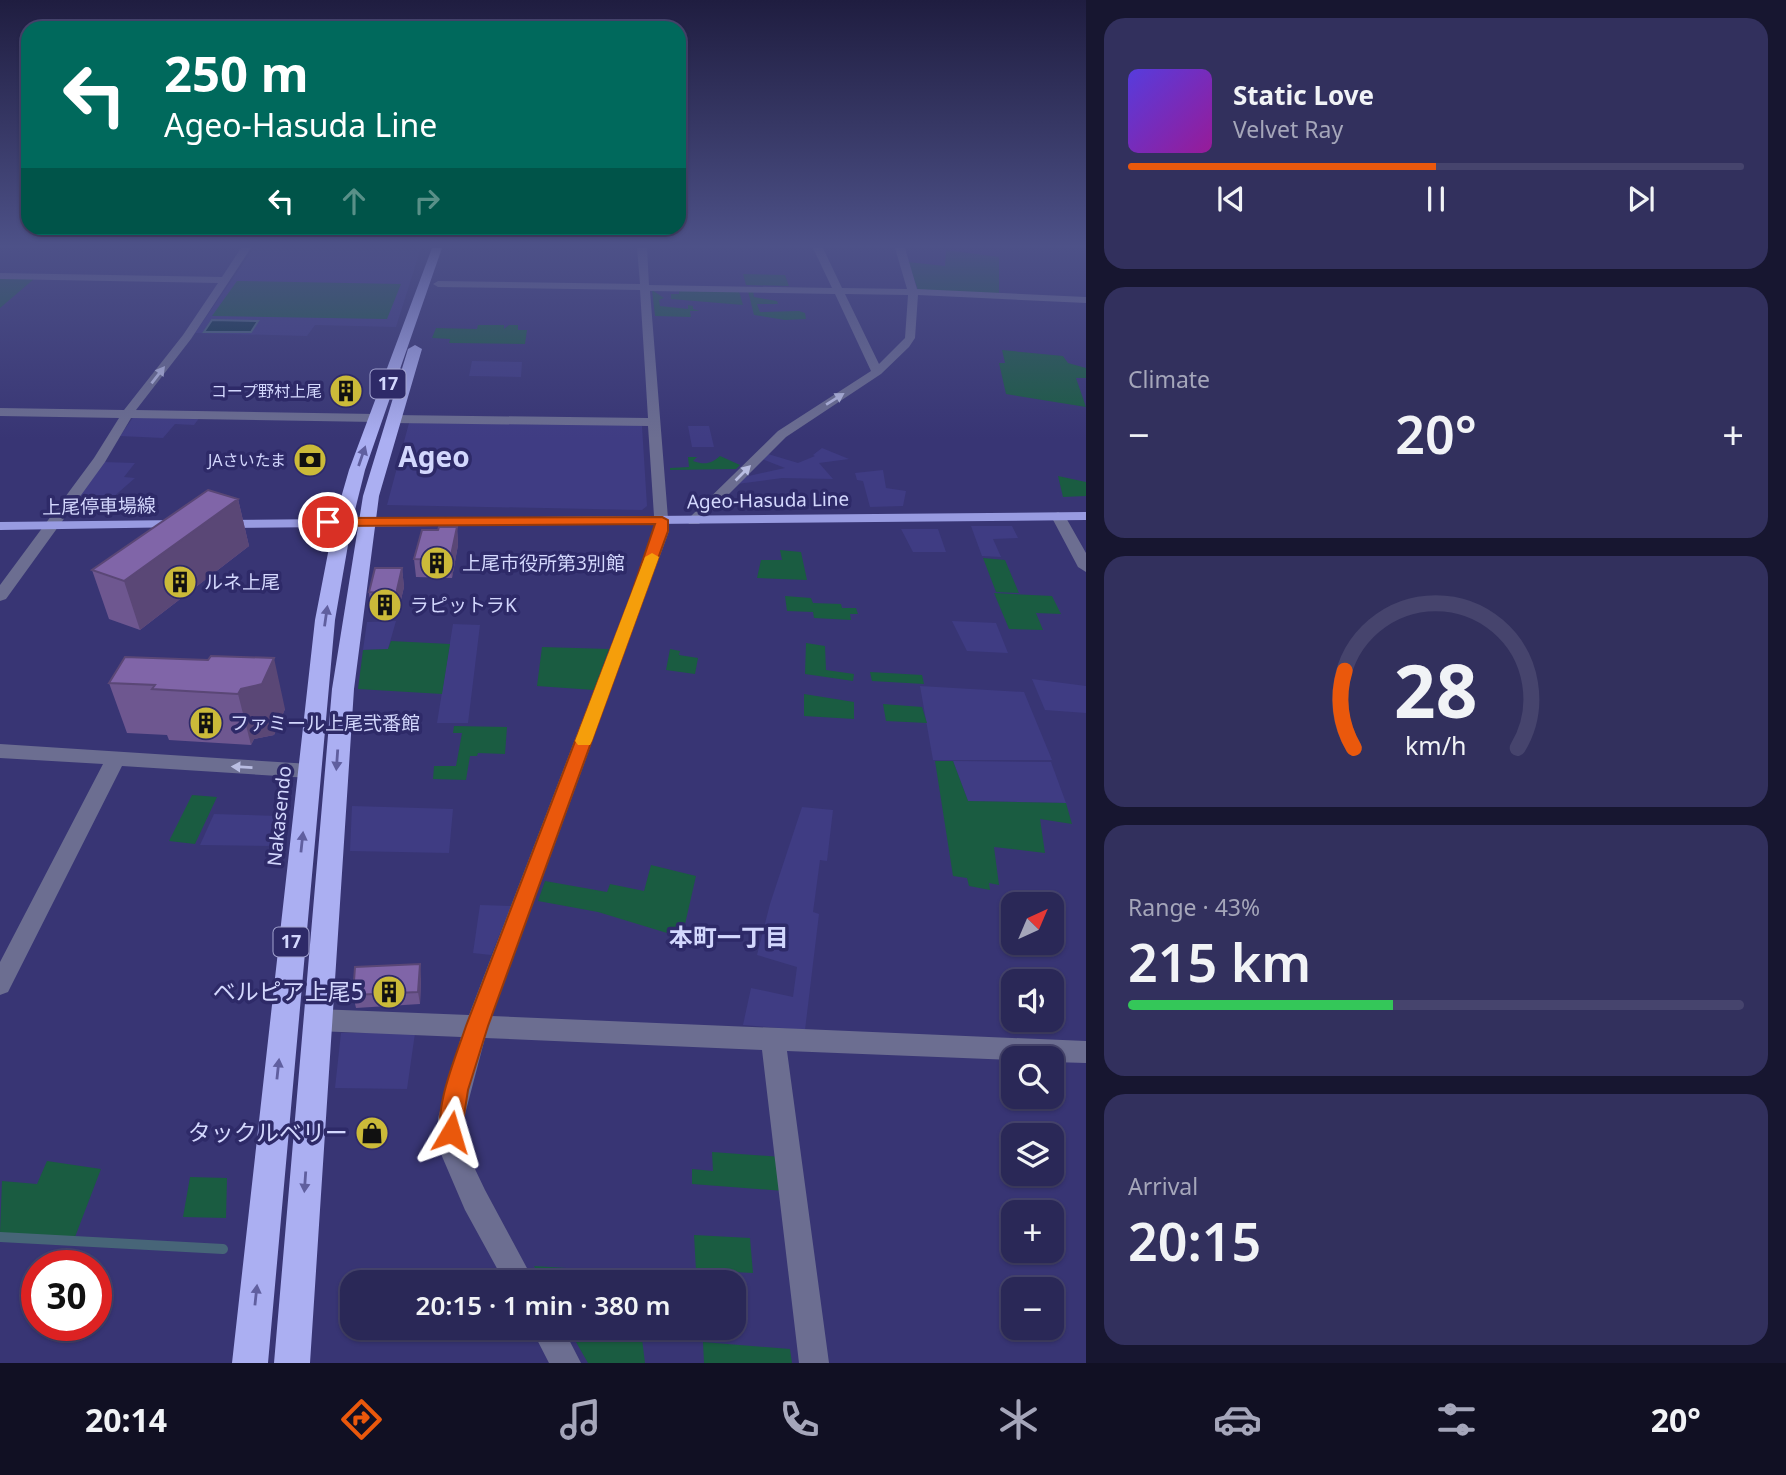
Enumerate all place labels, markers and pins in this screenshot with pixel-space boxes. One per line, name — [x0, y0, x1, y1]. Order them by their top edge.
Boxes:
building icon: コープ野村上尾 — [327, 372, 365, 410]
place label: コープ野村上尾 — [211, 380, 322, 402]
bank icon: JAさいたま — [291, 441, 329, 479]
place label: JAさいたま — [206, 449, 286, 471]
pin — [298, 492, 358, 552]
building icon: 上尾市役所第3別館 — [418, 544, 456, 582]
place label: 上尾市役所第3別館 — [462, 550, 625, 576]
building icon: ルネ上尾 — [161, 563, 199, 601]
place label: ルネ上尾 — [204, 569, 280, 595]
building icon: ラピットラK — [366, 586, 404, 624]
place label: ラピットラK — [410, 592, 517, 618]
building icon: ファミール上尾弐番館 — [187, 704, 225, 742]
place label: ファミール上尾弐番館 — [230, 710, 420, 736]
building icon: ベルピア上尾5 — [370, 973, 408, 1011]
place label: ベルピア上尾5 — [213, 975, 364, 1007]
shop icon: タックルベリー — [353, 1114, 391, 1152]
place label: タックルベリー — [188, 1116, 348, 1148]

